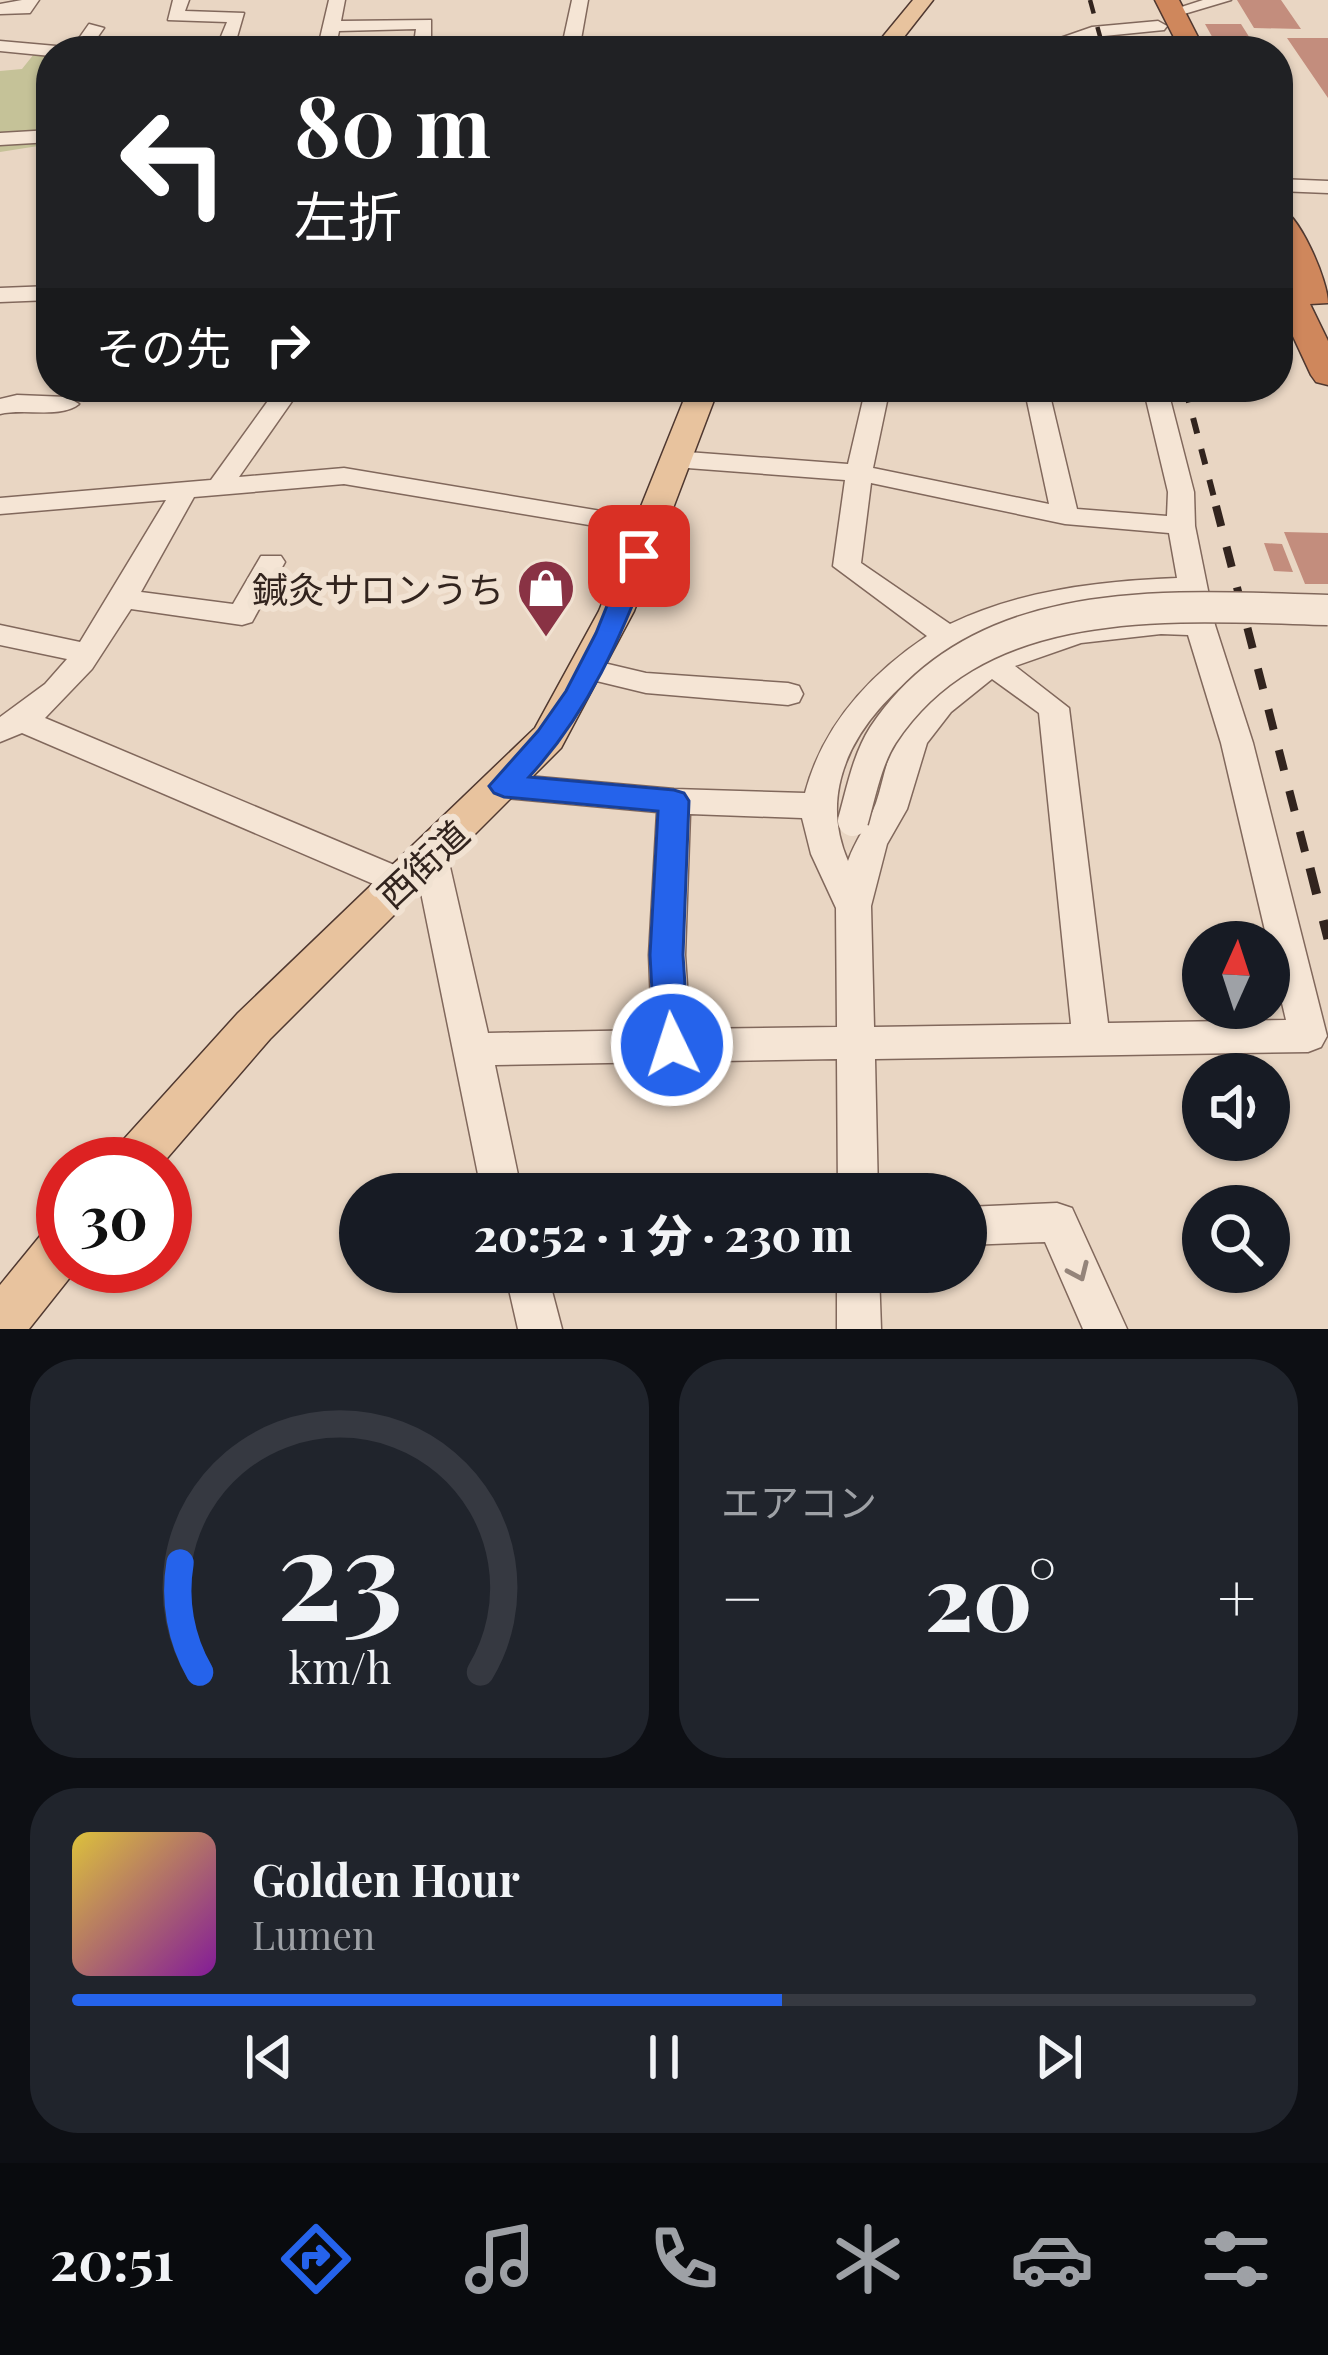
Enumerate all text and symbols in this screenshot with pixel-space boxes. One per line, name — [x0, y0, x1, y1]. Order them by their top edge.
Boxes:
text: 80 m — [294, 67, 491, 179]
icon: left — [96, 84, 252, 240]
text: 左折 — [294, 179, 402, 251]
icon: right — [255, 312, 321, 378]
text: その先 — [96, 316, 231, 376]
pin — [588, 505, 690, 607]
icon: arrive — [606, 523, 672, 589]
shop icon: 鍼灸サロンうち — [515, 557, 577, 639]
place label: 鍼灸サロンうち — [252, 564, 504, 612]
street label: 西街道 — [366, 809, 478, 917]
north arrow — [1182, 921, 1290, 1029]
map controls — [1182, 921, 1290, 1293]
position arrow — [609, 982, 735, 1108]
button: sound — [1182, 1053, 1290, 1161]
speed limit sign: 30 — [36, 1137, 192, 1293]
button: search — [1182, 1185, 1290, 1293]
text: 20:52 · 1 分 · 230 m — [474, 1203, 852, 1263]
one-way arrow — [1065, 1260, 1089, 1281]
text: エアコン — [721, 1475, 877, 1527]
text: 23 — [276, 1486, 403, 1652]
text: 20° — [925, 1535, 1056, 1655]
text: − — [721, 1552, 764, 1640]
text: + — [1217, 1552, 1256, 1640]
text: km/h — [288, 1637, 391, 1694]
text: Golden Hour — [252, 1848, 520, 1908]
text: Lumen — [252, 1908, 375, 1960]
icon: previous — [236, 2024, 302, 2090]
icon: pause — [631, 2024, 697, 2090]
icon: next — [1026, 2024, 1092, 2090]
icon: directions — [274, 2217, 358, 2301]
icon: music — [458, 2217, 542, 2301]
icon: phone — [642, 2217, 726, 2301]
icon: climate — [826, 2217, 910, 2301]
icon: car — [1010, 2217, 1094, 2301]
icon: filters — [1194, 2217, 1278, 2301]
text: 20:51 — [50, 2223, 174, 2295]

